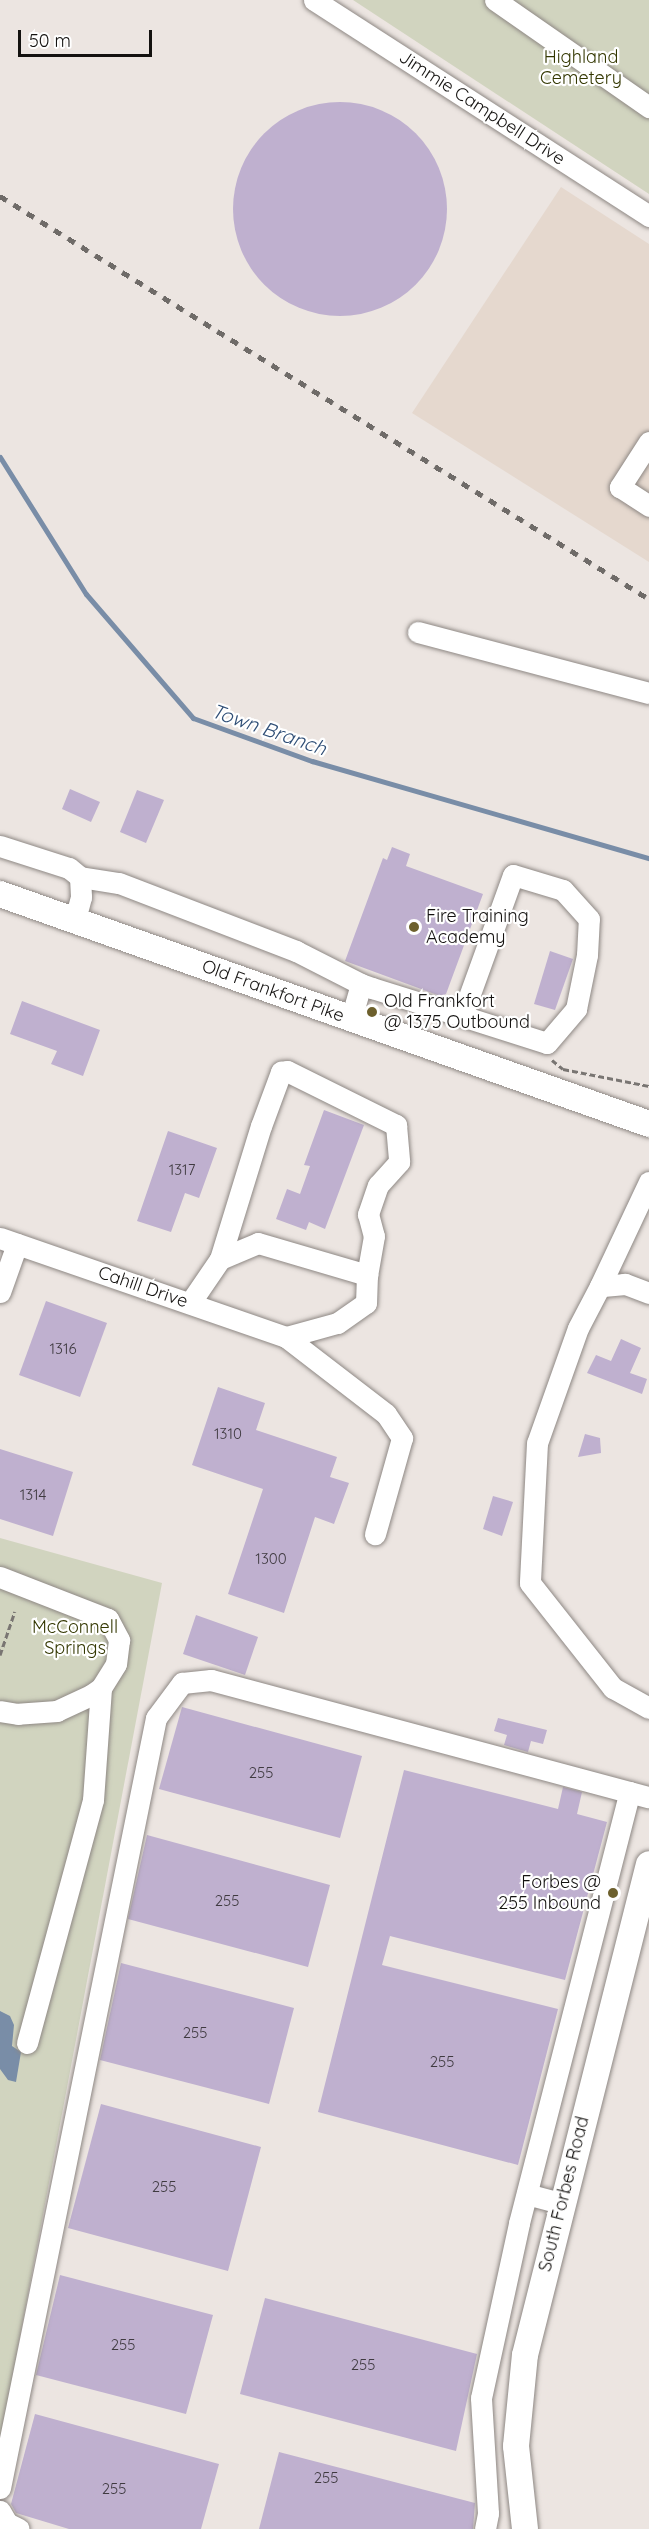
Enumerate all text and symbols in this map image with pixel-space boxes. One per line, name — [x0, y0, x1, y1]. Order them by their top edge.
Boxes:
scale bar — [21, 18, 154, 56]
text: 50 m — [29, 29, 71, 52]
street label: Jimmie Campbell Drive — [395, 46, 569, 170]
park label: Highland Cemetery — [540, 47, 622, 90]
water label: Town Branch — [209, 698, 329, 760]
place label: Fire Training Academy — [426, 906, 529, 948]
marker: Fire Training Academy — [407, 920, 421, 934]
street label: Old Frankfort Pike — [199, 955, 347, 1027]
place label: Old Frankfort @ 1375 Outbound — [384, 991, 530, 1034]
marker: Old Frankfort @ 1375 Outbound — [365, 1005, 379, 1019]
house number: 1317 — [169, 1161, 195, 1179]
street label: Cahill Drive — [95, 1262, 191, 1312]
house number: 1316 — [49, 1340, 77, 1358]
house number: 1310 — [214, 1425, 242, 1443]
house number: 1314 — [20, 1486, 46, 1504]
house number: 1300 — [255, 1550, 287, 1568]
park label: McConnell Springs — [32, 1617, 118, 1660]
house number: 255 — [249, 1764, 273, 1782]
place label: Forbes @ 255 Inbound — [498, 1872, 601, 1914]
marker: Forbes @ 255 Inbound — [606, 1886, 620, 1900]
house number: 255 — [215, 1892, 239, 1910]
house number: 255 — [183, 2024, 207, 2042]
house number: 255 — [430, 2053, 454, 2071]
street label: South Forbes Road — [534, 2114, 594, 2274]
house number: 255 — [152, 2178, 176, 2196]
house number: 255 — [111, 2336, 135, 2354]
house number: 255 — [351, 2356, 375, 2374]
house number: 255 — [314, 2469, 338, 2487]
house number: 255 — [102, 2480, 126, 2498]

